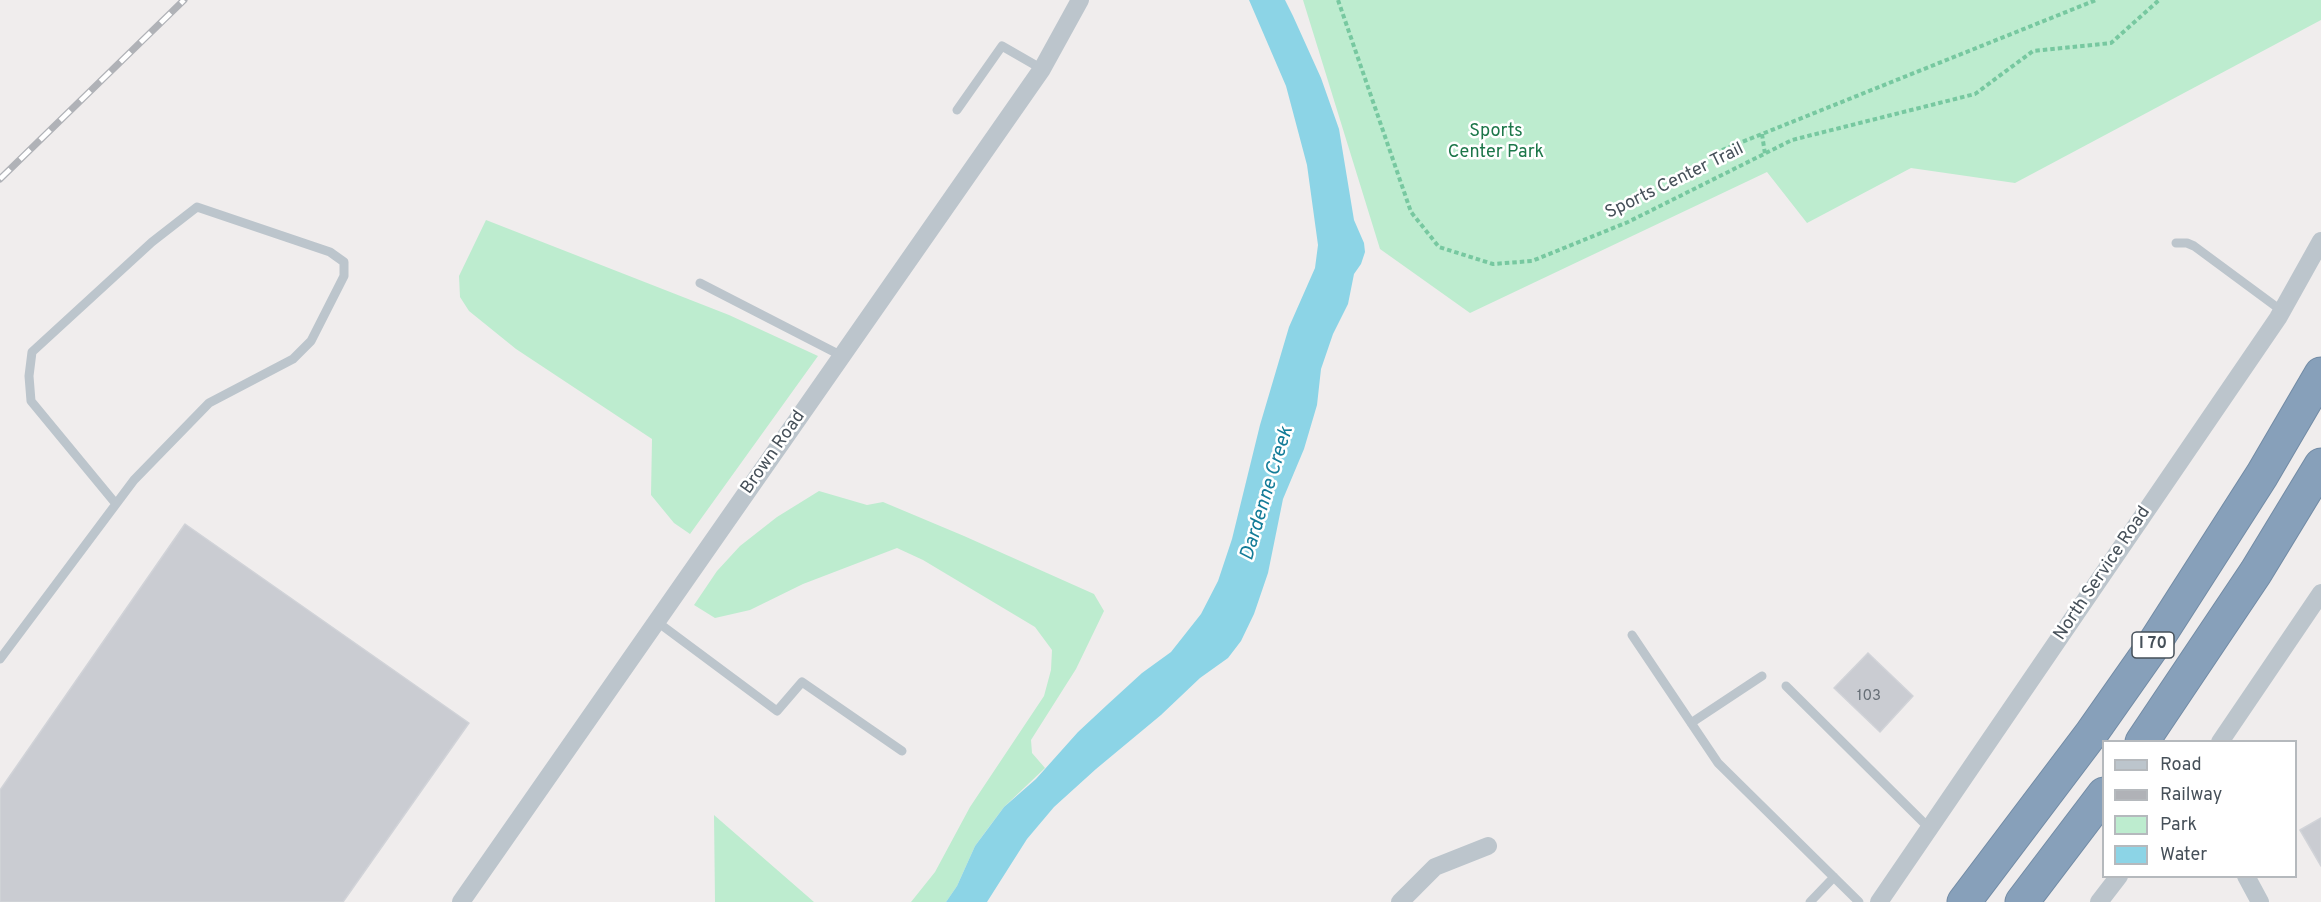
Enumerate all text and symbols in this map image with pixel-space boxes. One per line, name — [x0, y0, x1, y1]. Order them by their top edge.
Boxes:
park label: Sports Center Park — [1448, 121, 1544, 164]
street label: Sports Center Trail — [1602, 139, 1748, 225]
street label: Brown Road — [737, 407, 811, 499]
water label: Dardenne Creek — [1236, 424, 1300, 564]
street label: North Service Road — [2050, 503, 2156, 645]
road number: I 70 — [2132, 632, 2174, 658]
house number: 103 — [1857, 688, 1881, 706]
legend — [2102, 740, 2297, 878]
text: Road — [2160, 754, 2202, 777]
text: Railway — [2160, 784, 2222, 807]
text: Park — [2160, 814, 2197, 837]
text: Water — [2160, 844, 2207, 867]

